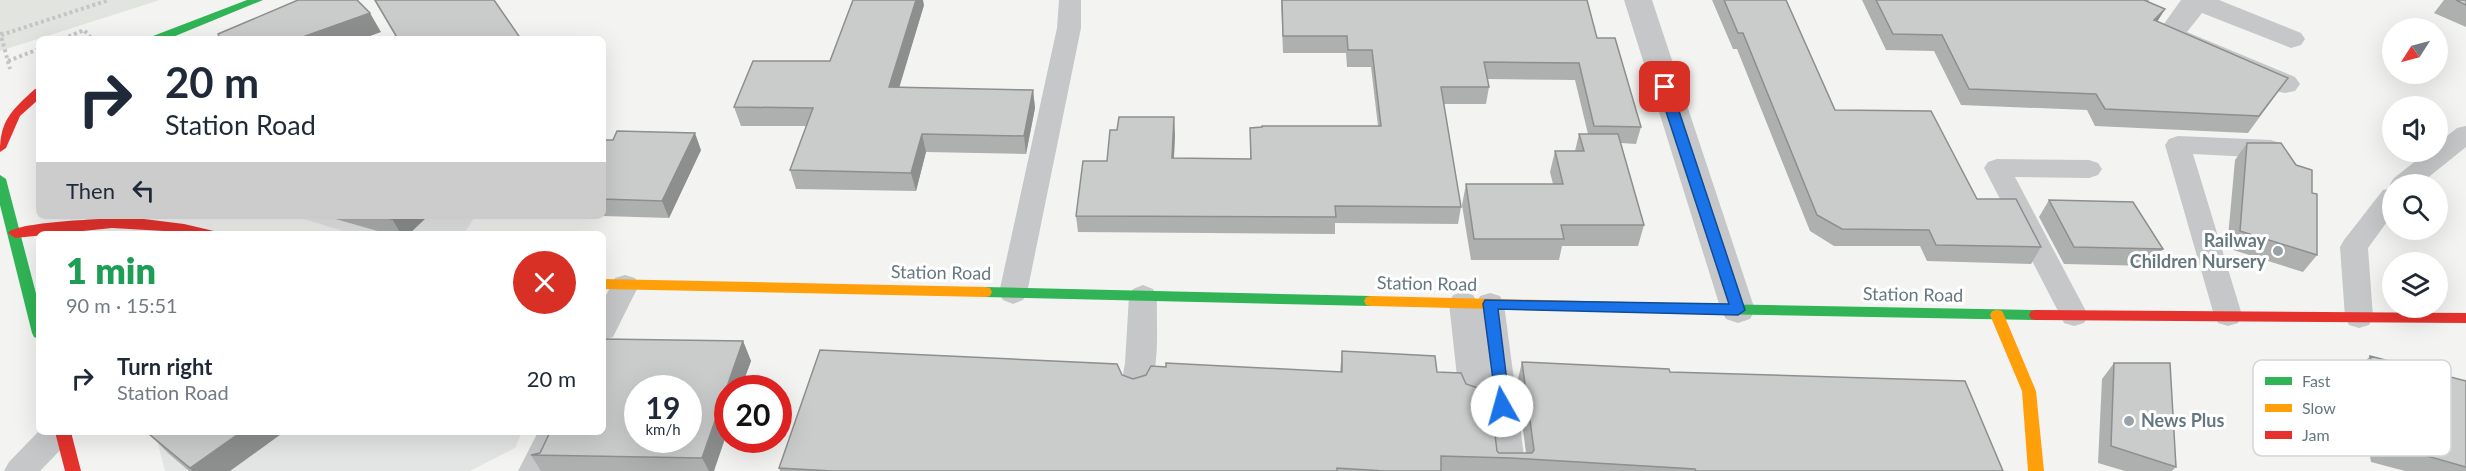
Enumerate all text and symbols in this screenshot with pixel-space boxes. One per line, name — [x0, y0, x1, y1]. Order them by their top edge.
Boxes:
north arrow — [2382, 18, 2448, 84]
map controls — [2382, 18, 2448, 318]
text: 20 m — [165, 57, 259, 107]
icon: right — [66, 60, 144, 138]
pin — [1639, 61, 1690, 112]
icon: arrive — [1648, 70, 1681, 103]
button: sound — [2382, 96, 2448, 162]
text: Station Road — [165, 108, 316, 141]
icon: left — [127, 174, 160, 207]
button: search — [2382, 174, 2448, 240]
text: Then — [66, 177, 115, 204]
place label: Railway Children Nursery — [2130, 229, 2267, 272]
marker: Railway Children Nursery — [2271, 244, 2285, 258]
text: 1 min — [66, 248, 156, 292]
button: close — [513, 251, 576, 314]
button: layers — [2382, 252, 2448, 318]
street label: Station Road — [891, 260, 991, 284]
street label: Station Road — [1377, 271, 1477, 295]
street label: Station Road — [1863, 282, 1963, 306]
text: 90 m · 15:51 — [66, 293, 178, 317]
text: Turn right — [117, 353, 212, 380]
legend — [2253, 360, 2451, 456]
icon: right — [66, 362, 99, 395]
text: 20 m — [527, 365, 576, 392]
text: Fast — [2302, 371, 2331, 390]
position arrow — [1470, 374, 1534, 438]
speed limit sign: 20 — [714, 375, 792, 453]
text: Station Road — [117, 380, 229, 404]
text: 19 — [646, 389, 680, 425]
text: Slow — [2302, 398, 2336, 417]
place label: News Plus — [2141, 409, 2224, 431]
marker: News Plus — [2122, 414, 2136, 428]
text: km/h — [645, 420, 681, 438]
text: Jam — [2302, 425, 2330, 444]

